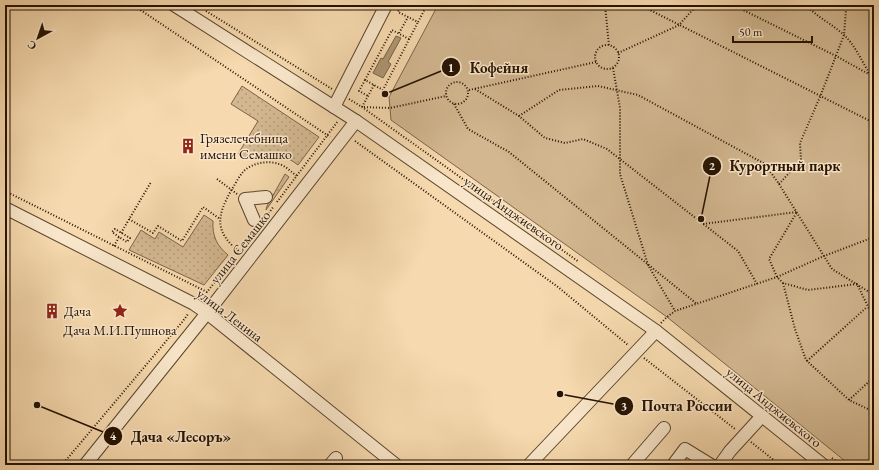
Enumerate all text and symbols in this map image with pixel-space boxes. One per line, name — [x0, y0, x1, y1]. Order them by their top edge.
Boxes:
north arrow — [18, 18, 58, 58]
scale bar — [733, 18, 812, 44]
text: 50 m — [739, 24, 763, 40]
text: С — [24, 38, 39, 54]
callout: Кофейня — [441, 54, 536, 81]
text: Кофейня — [470, 58, 528, 77]
text: 1 — [448, 60, 454, 76]
place label: Грязелечебница имени Семашко — [200, 129, 292, 163]
building icon: Грязелечебница имени Семашко — [179, 137, 197, 155]
callout: Курортный парк — [702, 152, 849, 179]
text: Курортный парк — [729, 156, 841, 175]
text: 2 — [709, 158, 716, 174]
street label: улица Анджиевского — [460, 172, 568, 254]
street label: улица Семашко — [206, 207, 274, 287]
street label: улица Ленина — [193, 284, 267, 346]
building icon: Дача — [43, 302, 61, 320]
place label: Дача — [64, 302, 91, 320]
place icon: Дача М.И.Пушнова — [111, 302, 129, 320]
place label: Дача М.И.Пушнова — [63, 321, 177, 339]
street label: улица Анджиевского — [722, 363, 826, 451]
callout: Почта России — [614, 393, 741, 420]
text: Почта России — [642, 396, 733, 415]
text: 3 — [621, 398, 627, 414]
callout: Дача «Лесоръ» — [103, 423, 240, 450]
text: Дача «Лесоръ» — [131, 427, 232, 446]
text: 4 — [110, 428, 117, 444]

